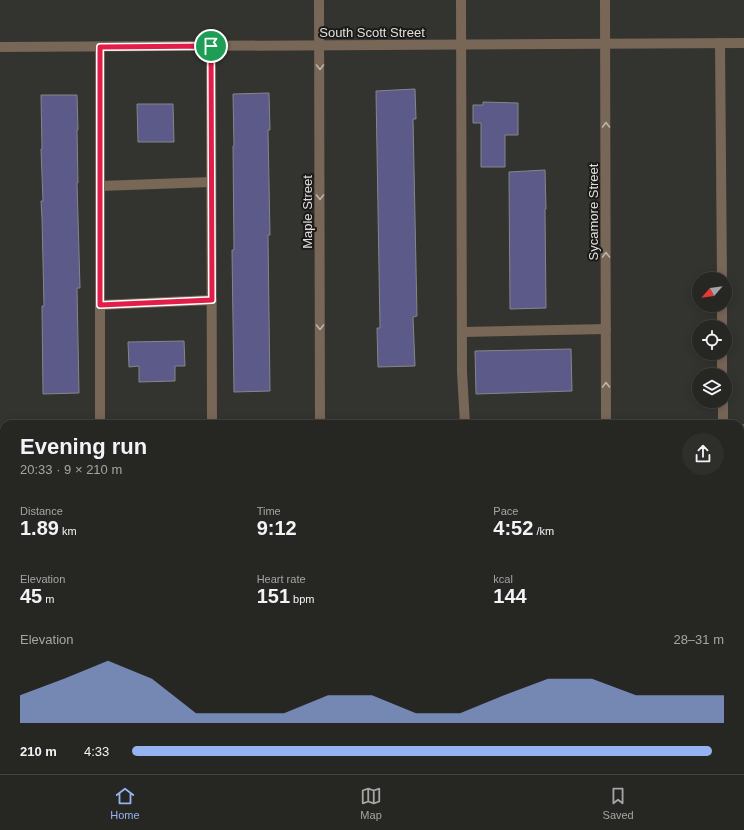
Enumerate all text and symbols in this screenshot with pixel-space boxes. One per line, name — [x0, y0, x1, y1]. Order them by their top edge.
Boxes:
street label: South Scott Street — [319, 25, 425, 40]
pin — [194, 29, 228, 63]
icon: arrive — [200, 35, 222, 57]
one-way arrow — [316, 64, 324, 70]
one-way arrow — [602, 122, 610, 128]
street label: Sycamore Street — [586, 163, 601, 260]
street label: Maple Street — [300, 175, 315, 249]
one-way arrow — [316, 194, 324, 200]
one-way arrow — [602, 252, 610, 258]
north arrow — [692, 272, 732, 312]
map controls — [692, 272, 732, 408]
button: locate — [692, 320, 732, 360]
one-way arrow — [316, 324, 324, 330]
button: layers — [692, 368, 732, 408]
one-way arrow — [602, 382, 610, 388]
button: share — [682, 433, 724, 475]
text: Evening run — [20, 434, 147, 459]
text: 20:33 · 9 × 210 m — [20, 462, 122, 477]
text: Distance — [20, 505, 63, 517]
text: Time — [257, 505, 281, 517]
text: Pace — [493, 505, 518, 517]
text: 1.89 — [20, 517, 59, 539]
text: 9:12 — [257, 517, 297, 539]
text: 4:52 — [493, 517, 533, 539]
text: km — [59, 525, 77, 537]
text: /km — [533, 525, 554, 537]
text: Elevation — [20, 573, 65, 585]
text: Heart rate — [257, 573, 306, 585]
text: kcal — [493, 573, 513, 585]
text: 45 — [20, 585, 42, 607]
text: 151 — [257, 585, 290, 607]
text: 144 — [493, 585, 527, 607]
text: m — [42, 593, 54, 605]
text: bpm — [290, 593, 315, 605]
text: Elevation — [20, 632, 73, 647]
text: 28–31 m — [673, 632, 724, 647]
text: 210 m — [20, 744, 57, 759]
text: 4:33 — [84, 744, 109, 759]
tab: Home — [110, 785, 140, 821]
tab: Map — [360, 785, 382, 821]
tab: Saved — [603, 785, 634, 821]

